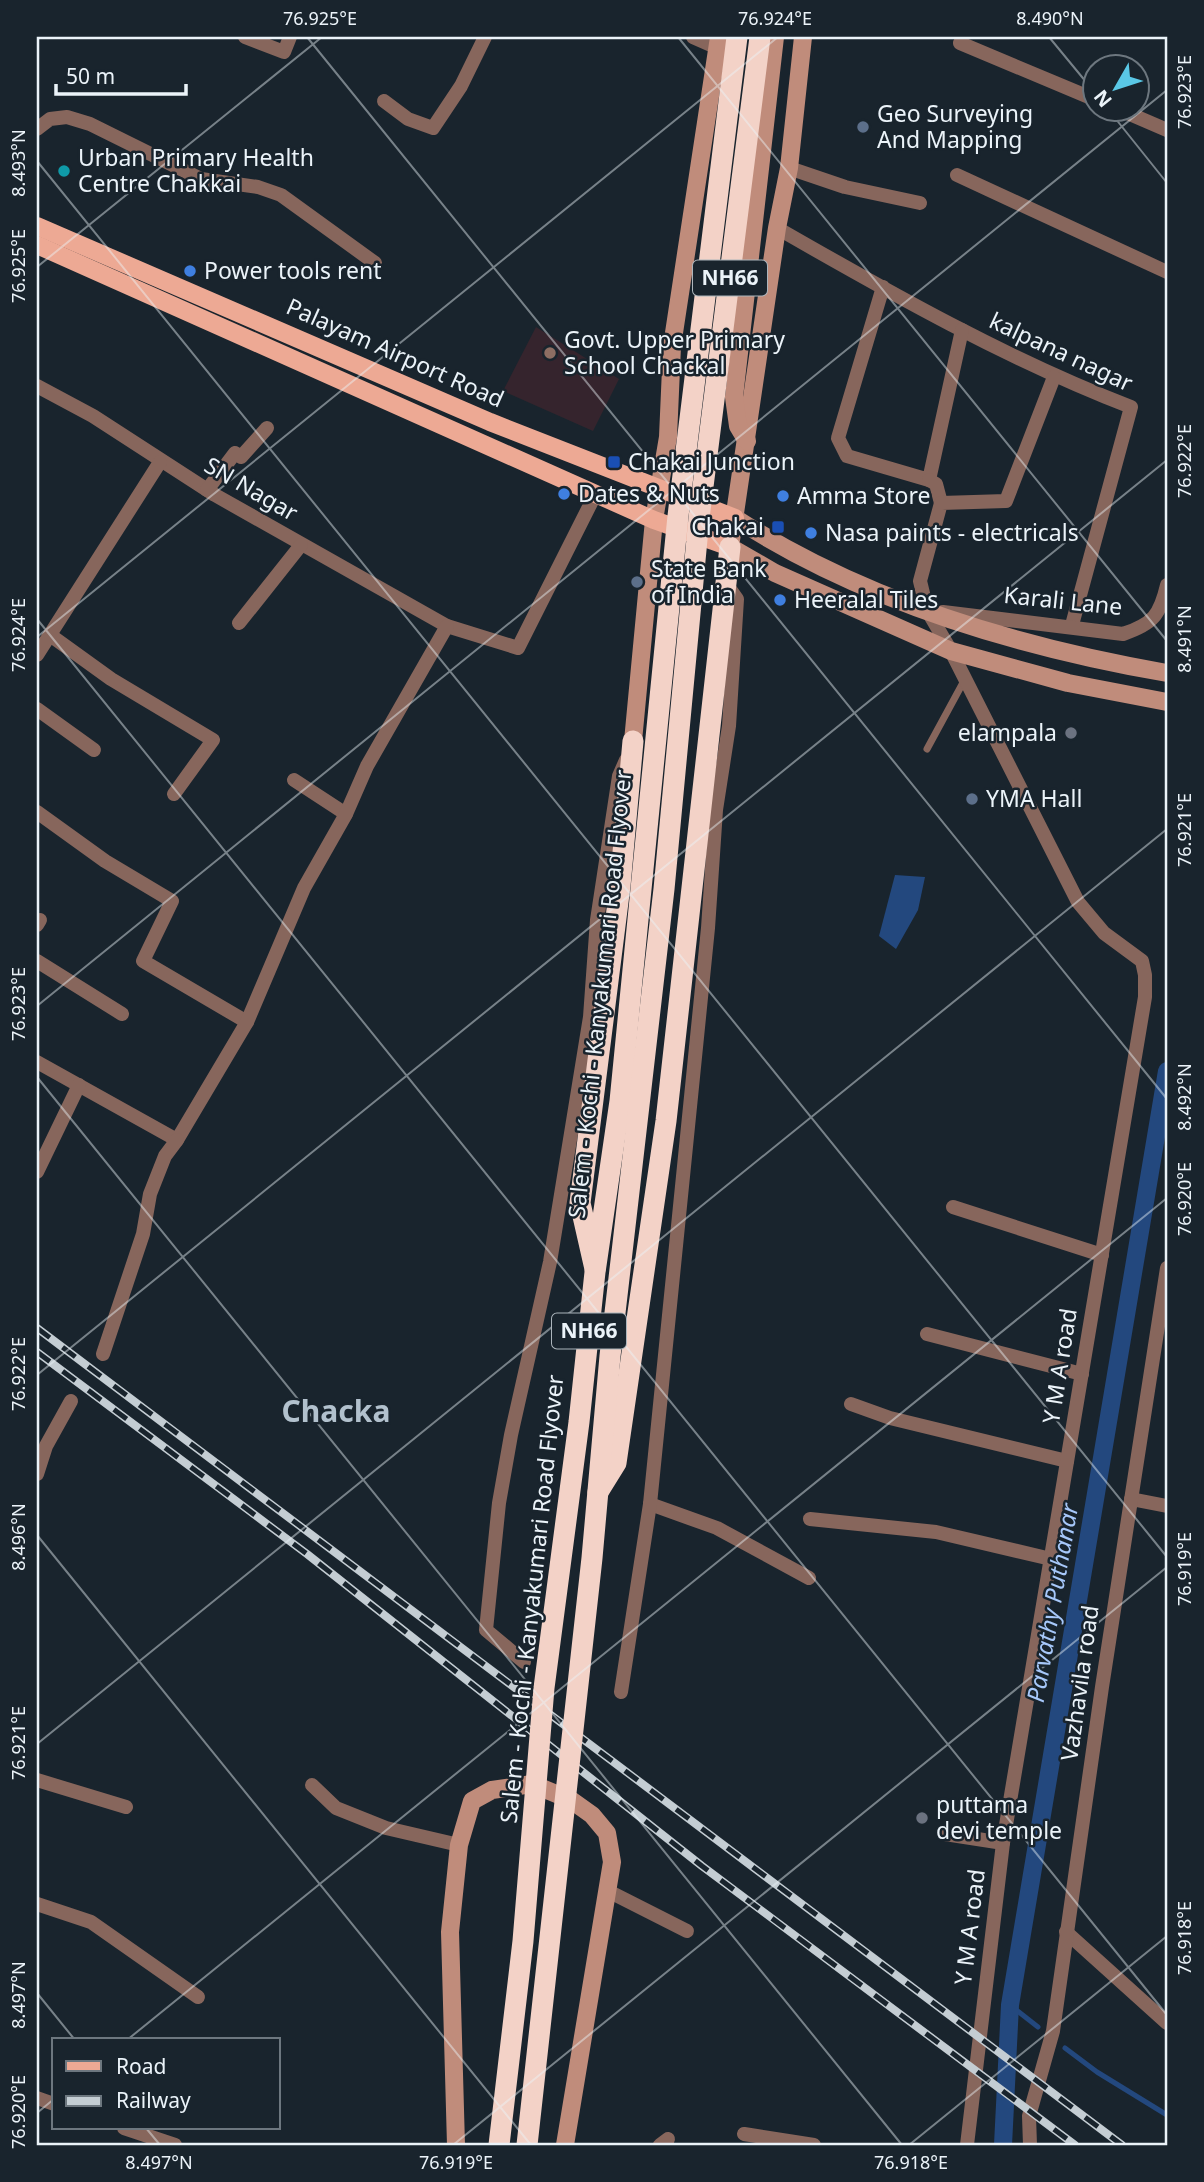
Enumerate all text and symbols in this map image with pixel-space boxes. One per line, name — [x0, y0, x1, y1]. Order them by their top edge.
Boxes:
text: 76.925°E — [283, 6, 357, 30]
text: 76.924°E — [738, 6, 812, 30]
text: 8.490°N — [1016, 6, 1084, 30]
scale bar — [56, 52, 186, 96]
north arrow — [1082, 52, 1152, 122]
text: 76.923°E — [1172, 55, 1196, 129]
text: 50 m — [66, 62, 115, 90]
text: N — [1088, 85, 1118, 113]
place label: Geo Surveying And Mapping — [877, 97, 1033, 155]
marker: Geo Surveying And Mapping — [855, 119, 871, 135]
text: 8.493°N — [6, 129, 30, 197]
place label: Urban Primary Health Centre Chakkai — [78, 141, 314, 199]
marker: Urban Primary Health Centre Chakkai — [56, 163, 72, 179]
text: 76.925°E — [6, 229, 30, 303]
place label: Power tools rent — [204, 254, 382, 286]
road number: NH66 — [693, 260, 767, 296]
marker: Power tools rent — [182, 263, 198, 279]
street label: Palayam Airport Road — [282, 290, 509, 414]
street label: kalpana nagar — [984, 304, 1139, 399]
place label: Govt. Upper Primary School Chackal — [564, 323, 785, 381]
marker: Govt. Upper Primary School Chackal — [542, 345, 558, 361]
text: 76.922°E — [1172, 424, 1196, 498]
place label: Chakai Junction — [628, 445, 795, 477]
street label: SN Nagar — [199, 449, 305, 528]
marker: Chakai Junction — [606, 454, 622, 470]
place label: Dates & Nuts — [578, 477, 720, 509]
place label: Amma Store — [797, 479, 930, 511]
marker: Dates & Nuts — [556, 486, 572, 502]
marker: Amma Store — [775, 488, 791, 504]
place label: Chakai — [691, 510, 764, 542]
place label: Nasa paints - electricals — [825, 516, 1079, 548]
marker: Chakai — [770, 519, 786, 535]
marker: Nasa paints - electricals — [803, 525, 819, 541]
place label: State Bank of India — [651, 552, 767, 610]
marker: State Bank of India — [629, 574, 645, 590]
street label: Karali Lane — [1002, 578, 1124, 622]
place label: Heeralal Tiles — [794, 583, 938, 615]
marker: Heeralal Tiles — [772, 592, 788, 608]
text: 76.924°E — [6, 598, 30, 672]
text: 8.491°N — [1172, 605, 1196, 673]
place label: elampala — [958, 716, 1057, 748]
marker: elampala — [1063, 725, 1079, 741]
street label: Salem - Kochi - Kanyakumari Road Flyover — [560, 768, 639, 1220]
place label: YMA Hall — [986, 782, 1082, 814]
marker: YMA Hall — [964, 791, 980, 807]
text: 76.921°E — [1172, 793, 1196, 867]
text: 76.923°E — [6, 967, 30, 1041]
text: 8.492°N — [1172, 1063, 1196, 1131]
text: 76.920°E — [1172, 1162, 1196, 1236]
street label: Y M A road — [1034, 1306, 1084, 1426]
road number: NH66 — [552, 1314, 626, 1348]
text: 76.922°E — [6, 1337, 30, 1411]
street label: Salem - Kochi - Kanyakumari Road Flyover — [492, 1373, 571, 1825]
district label: Chacka — [282, 1390, 390, 1431]
water label: Parvathy Puthanar — [1018, 1499, 1085, 1705]
text: 8.496°N — [6, 1503, 30, 1571]
text: 76.919°E — [1172, 1532, 1196, 1606]
street label: Vazhavila road — [1052, 1603, 1106, 1763]
text: 76.921°E — [6, 1706, 30, 1780]
place label: puttama devi temple — [936, 1788, 1062, 1846]
marker: puttama devi temple — [914, 1810, 930, 1826]
street label: Y M A road — [946, 1867, 992, 1987]
text: 76.918°E — [1172, 1901, 1196, 1975]
text: 8.497°N — [6, 1961, 30, 2029]
legend — [52, 2038, 280, 2130]
text: Road — [116, 2052, 166, 2080]
text: 76.920°E — [6, 2075, 30, 2149]
text: Railway — [116, 2086, 191, 2114]
text: 8.497°N — [125, 2150, 193, 2174]
text: 76.919°E — [419, 2150, 493, 2174]
text: 76.918°E — [874, 2150, 948, 2174]

